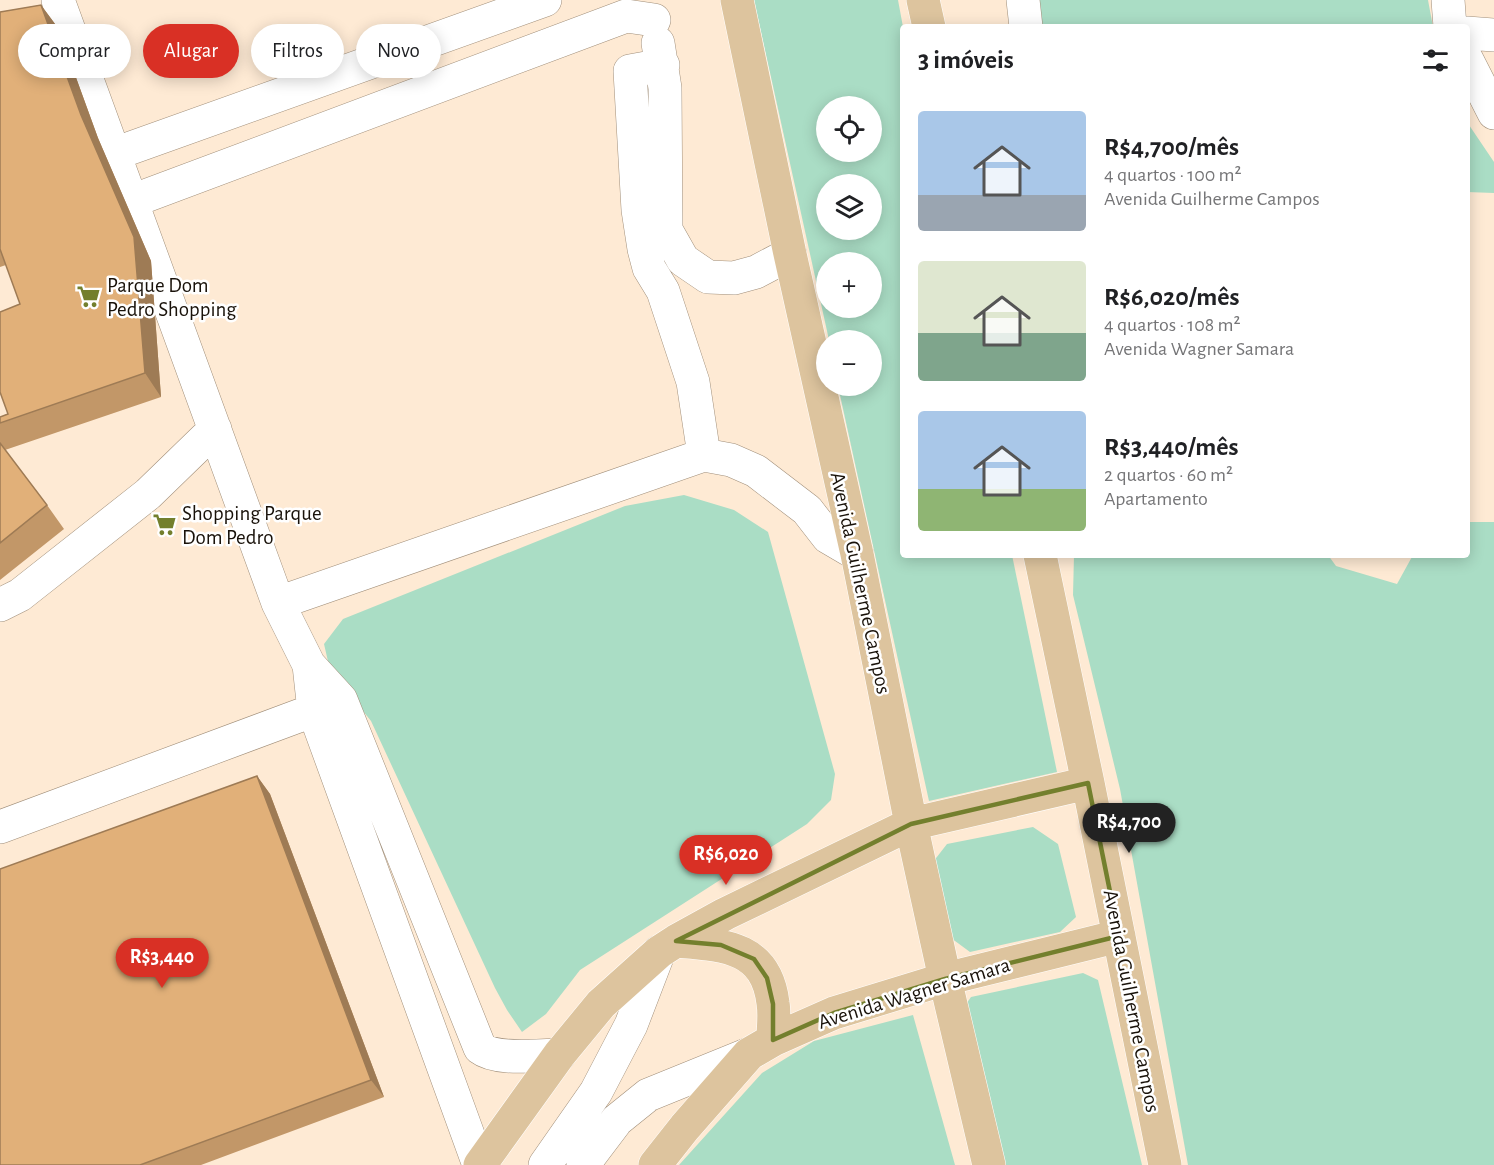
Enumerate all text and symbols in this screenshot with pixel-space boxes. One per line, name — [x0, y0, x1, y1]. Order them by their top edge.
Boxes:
chip: Comprar — [18, 24, 131, 78]
chip: Alugar — [143, 24, 239, 78]
chip: Filtros — [251, 24, 344, 78]
chip: Novo — [356, 24, 441, 78]
icon: filters — [1419, 44, 1452, 77]
text: 3 imóveis — [918, 47, 1014, 73]
map controls — [816, 96, 882, 396]
button: locate — [816, 96, 882, 162]
text: R$4,700/mês — [1104, 134, 1239, 160]
icon: home — [966, 135, 1038, 207]
text: 4 quartos · 100 m² — [1104, 165, 1242, 185]
button: layers — [816, 174, 882, 240]
text: Avenida Guilherme Campos — [1104, 189, 1320, 209]
button: + — [816, 252, 882, 318]
place label: Parque Dom Pedro Shopping — [107, 275, 237, 320]
supermarket icon: Parque Dom Pedro Shopping — [76, 284, 102, 310]
text: R$6,020/mês — [1104, 284, 1240, 310]
icon: home — [966, 285, 1038, 357]
text: 4 quartos · 108 m² — [1104, 315, 1241, 335]
button: − — [816, 330, 882, 396]
text: Avenida Wagner Samara — [1104, 339, 1294, 359]
text: R$3,440/mês — [1104, 434, 1239, 460]
icon: home — [966, 435, 1038, 507]
text: 2 quartos · 60 m² — [1104, 465, 1233, 485]
street label: Avenida Guilherme Campos — [827, 470, 894, 696]
text: Apartamento — [1104, 489, 1208, 509]
place label: Shopping Parque Dom Pedro — [182, 503, 322, 548]
supermarket icon: Shopping Parque Dom Pedro — [151, 512, 177, 538]
pin: R$4,700 — [1074, 803, 1184, 854]
text: R$4,700 — [1097, 812, 1161, 832]
pin: R$6,020 — [671, 835, 781, 886]
text: R$6,020 — [693, 844, 759, 864]
street label: Avenida Guilherme Campos — [1100, 888, 1163, 1114]
pin: R$3,440 — [107, 938, 217, 989]
text: R$3,440 — [130, 947, 194, 967]
street label: Avenida Wagner Samara — [816, 954, 1013, 1033]

